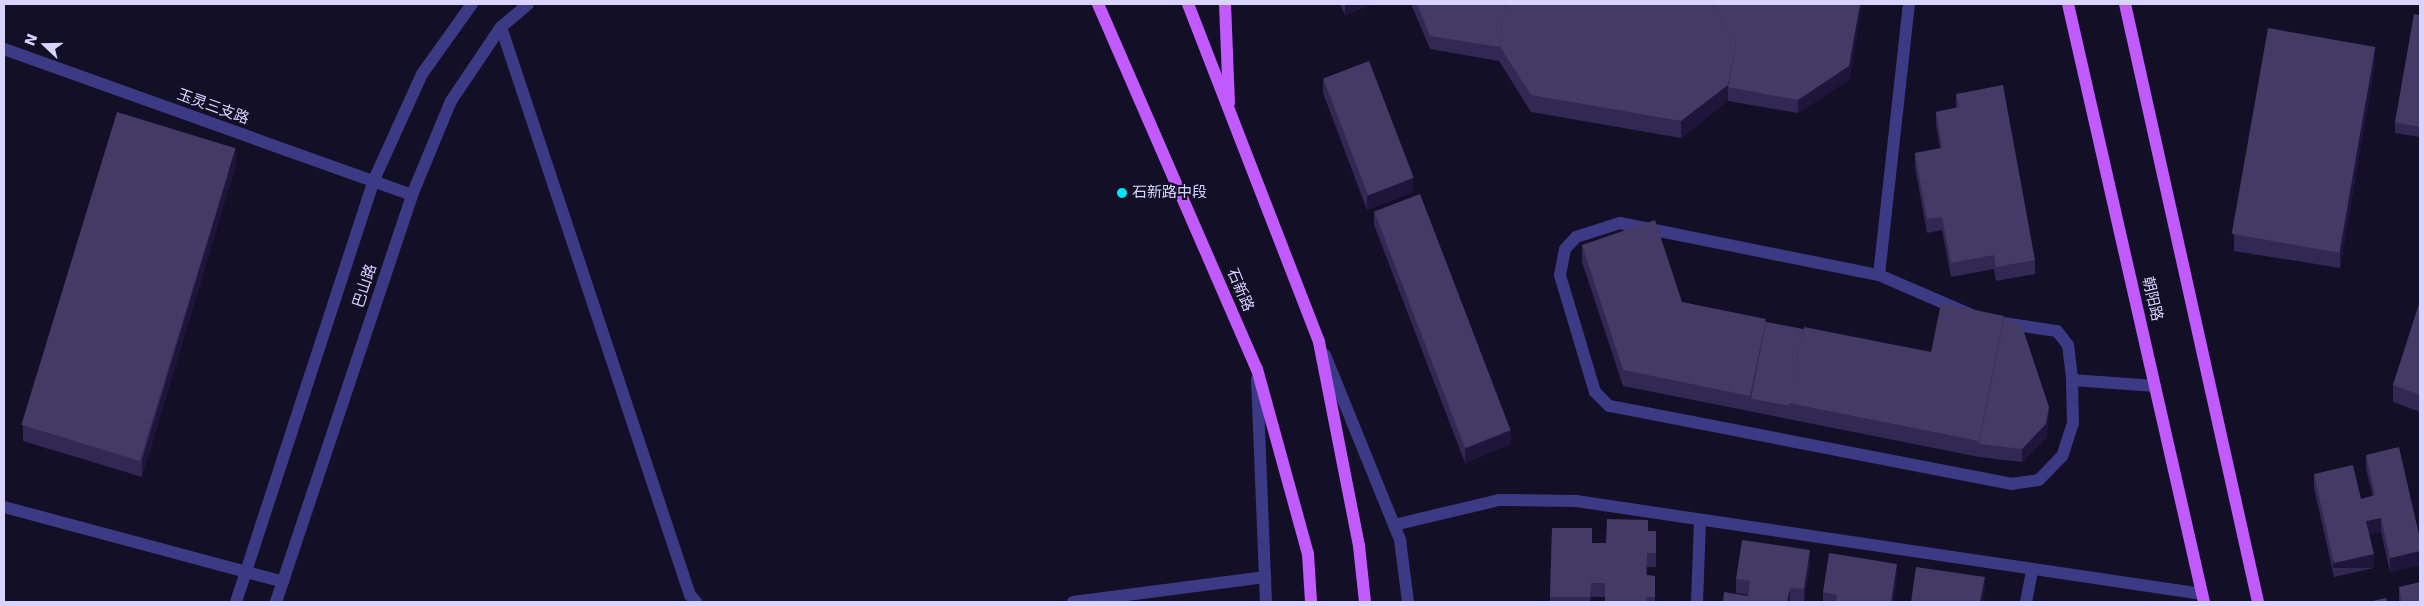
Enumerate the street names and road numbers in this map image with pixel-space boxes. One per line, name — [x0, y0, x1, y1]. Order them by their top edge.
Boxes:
street label: 玉灵三支路 — [175, 86, 251, 128]
street label: 巴山路 — [349, 262, 381, 310]
street label: 石新路 — [1223, 266, 1257, 314]
street label: 朝阳路 — [2138, 275, 2166, 323]

